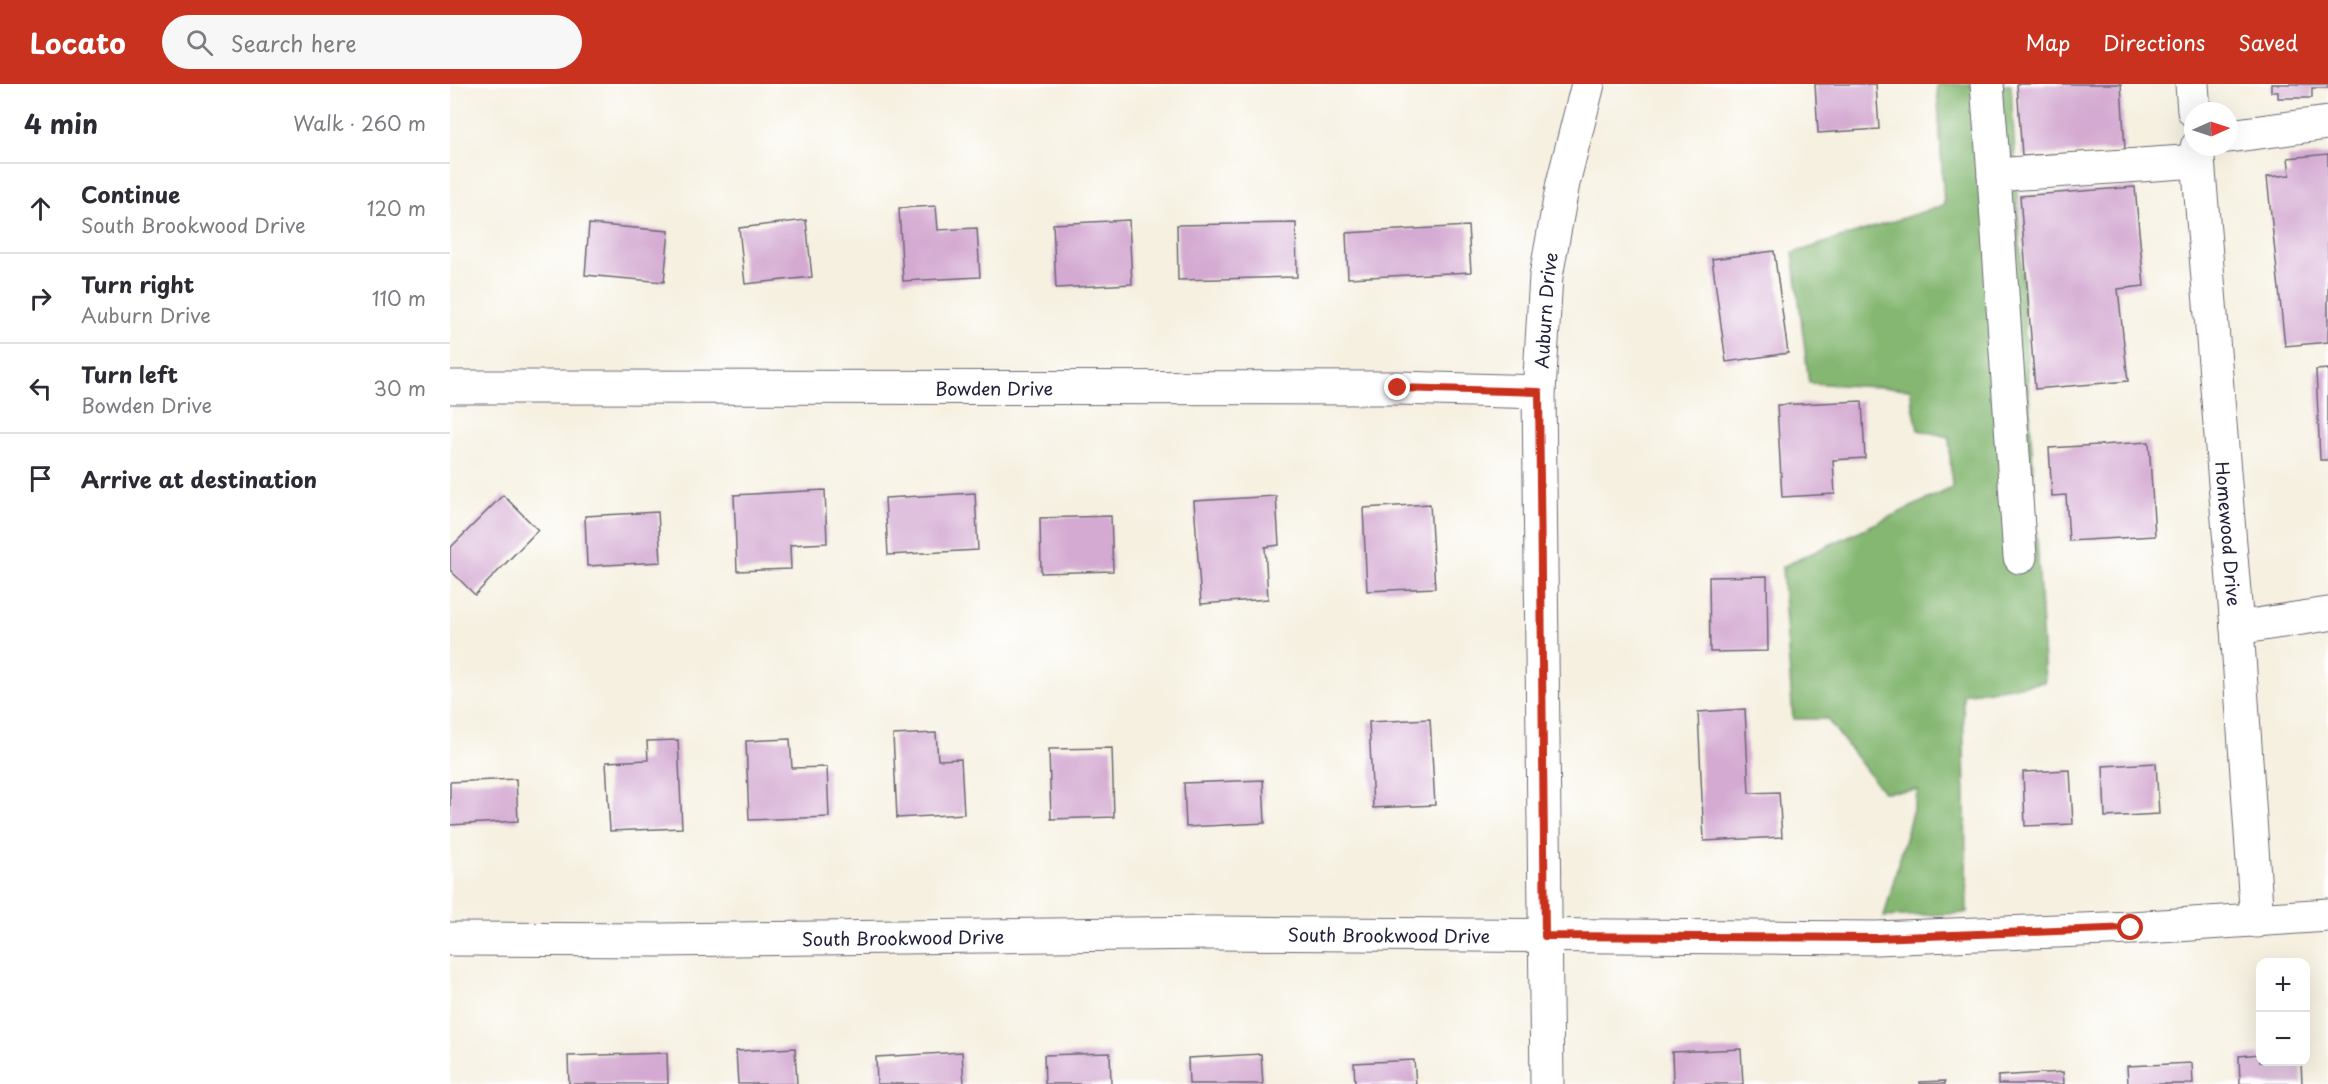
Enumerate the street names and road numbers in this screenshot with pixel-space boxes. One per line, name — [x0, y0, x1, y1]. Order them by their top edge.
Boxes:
street label: Auburn Drive — [1527, 250, 1564, 369]
street label: Bowden Drive — [935, 374, 1053, 401]
street label: Homewood Drive — [2210, 460, 2249, 607]
street label: South Brookwood Drive — [1288, 920, 1490, 949]
street label: South Brookwood Drive — [802, 922, 1004, 952]

